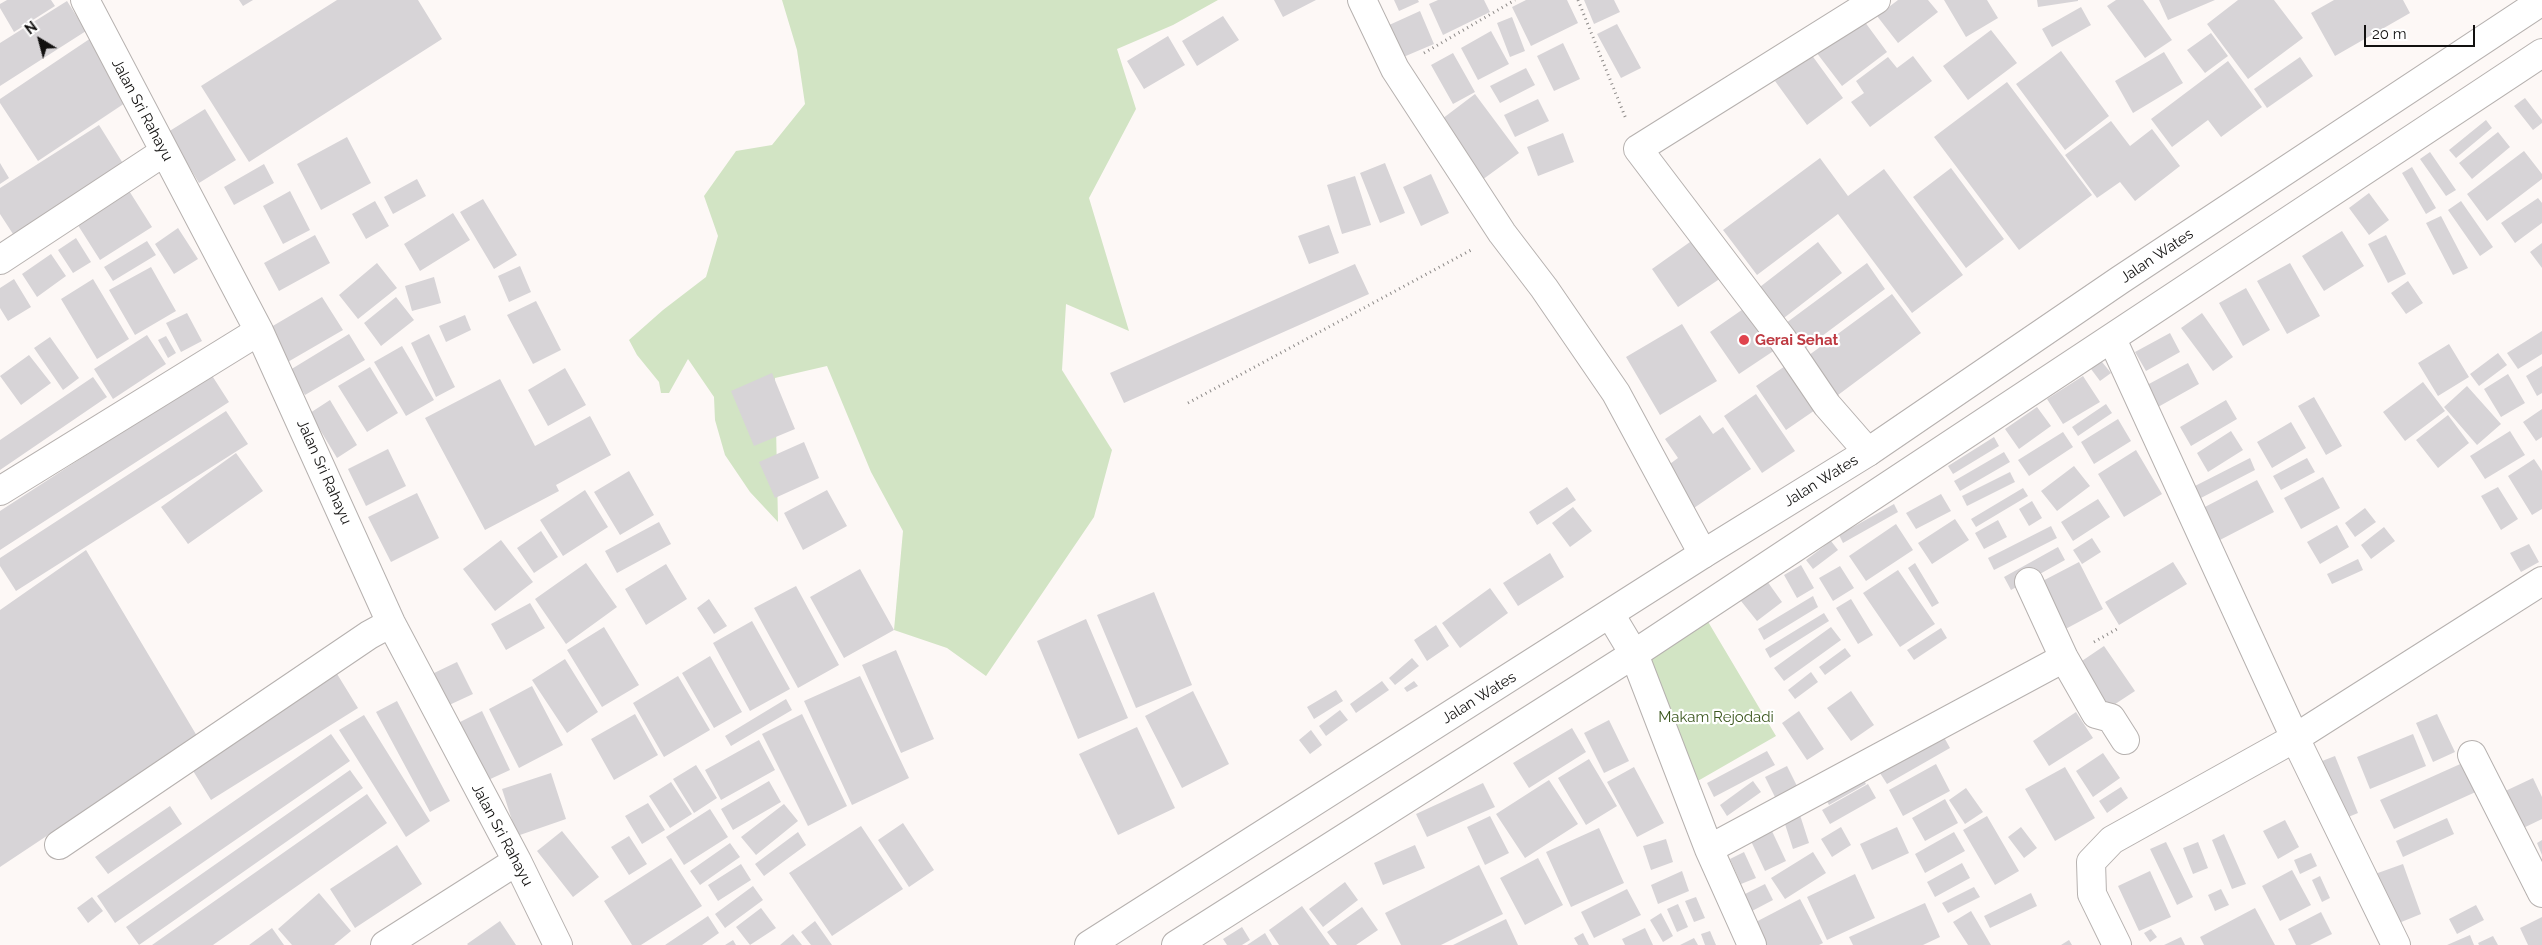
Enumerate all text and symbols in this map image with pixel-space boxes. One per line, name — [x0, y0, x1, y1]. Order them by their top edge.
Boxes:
north arrow — [15, 15, 65, 65]
scale bar — [2367, 15, 2478, 47]
text: N — [22, 18, 40, 38]
text: 20 m — [2372, 25, 2407, 43]
street label: Jalan Sri Rahayu — [107, 56, 177, 164]
street label: Jalan Wates — [2117, 225, 2197, 287]
place label: Gerai Sehat — [1755, 331, 1838, 349]
marker: Gerai Sehat — [1737, 333, 1751, 347]
street label: Jalan Sri Rahayu — [293, 417, 355, 527]
street label: Jalan Wates — [1781, 451, 1861, 511]
street label: Jalan Wates — [1439, 668, 1519, 728]
park label: Makam Rejodadi — [1658, 708, 1774, 726]
street label: Jalan Sri Rahayu — [467, 781, 537, 889]

